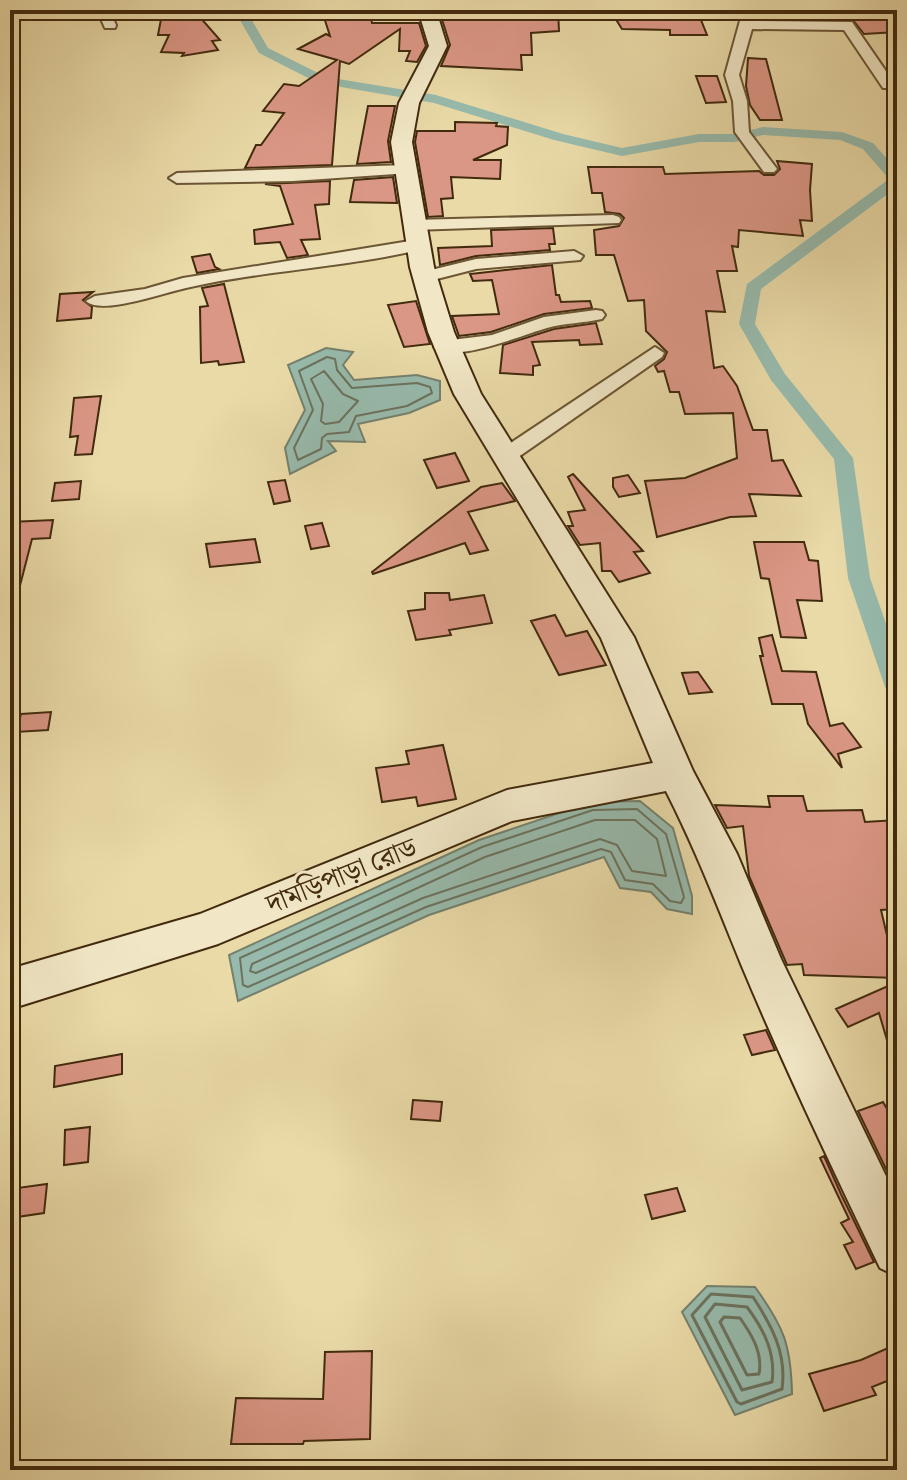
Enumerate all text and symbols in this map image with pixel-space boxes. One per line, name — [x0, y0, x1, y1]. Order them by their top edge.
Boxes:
street label: দামড়িপাড়া রোড — [260, 829, 423, 922]

